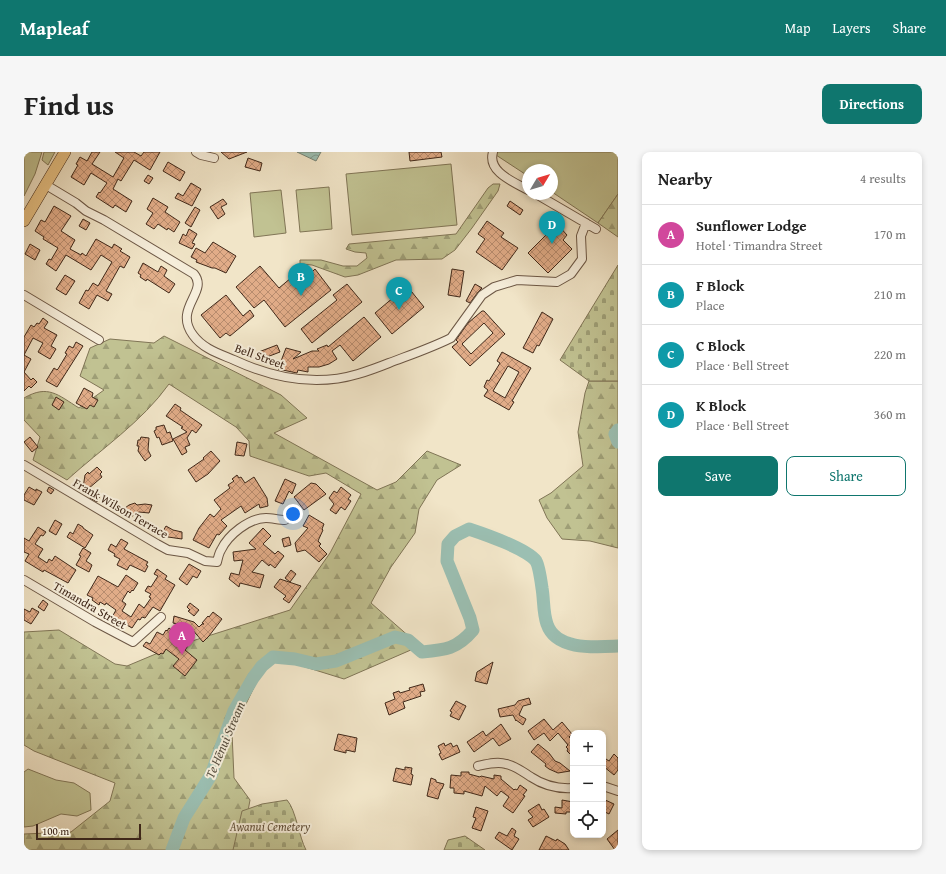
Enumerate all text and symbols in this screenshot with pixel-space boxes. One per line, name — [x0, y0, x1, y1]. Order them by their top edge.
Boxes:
text: Mapleaf — [20, 14, 89, 42]
text: Map — [785, 18, 811, 38]
text: Layers — [833, 18, 871, 38]
text: Share — [893, 18, 926, 38]
text: Find us — [24, 84, 114, 125]
button: Directions — [822, 84, 922, 124]
north arrow — [522, 164, 558, 200]
text: Nearby — [658, 166, 712, 191]
text: 4 results — [860, 169, 906, 188]
pin: D — [539, 211, 565, 244]
text: Sunflower Lodge — [696, 215, 807, 236]
text: A — [667, 225, 675, 244]
text: 170 m — [874, 225, 906, 244]
text: Hotel · Timandra Street — [696, 236, 823, 255]
pin: B — [288, 263, 314, 296]
text: F Block — [696, 275, 744, 296]
pin: C — [386, 277, 412, 310]
text: B — [667, 285, 675, 304]
text: 210 m — [874, 285, 906, 304]
text: Place — [696, 296, 725, 315]
text: C Block — [696, 335, 745, 356]
street label: Bell Street — [233, 339, 288, 373]
text: C — [667, 345, 675, 364]
text: 220 m — [874, 345, 906, 364]
text: Place · Bell Street — [696, 356, 789, 375]
text: K Block — [696, 395, 746, 416]
text: D — [667, 405, 675, 424]
text: 360 m — [874, 405, 906, 424]
text: Place · Bell Street — [696, 416, 789, 435]
button: Save — [658, 456, 778, 496]
button: Share — [786, 456, 906, 496]
street label: Frank Wilson Terrace — [70, 474, 172, 542]
your location — [283, 504, 303, 524]
street label: Timandra Street — [50, 577, 131, 633]
pin: A — [169, 622, 195, 655]
water label: Te Hēnui Stream — [200, 698, 250, 781]
map controls — [570, 730, 606, 838]
button: + — [570, 730, 606, 766]
button: − — [570, 766, 606, 802]
button: locate — [570, 802, 606, 838]
park label: Awanui Cemetery — [229, 818, 311, 835]
scale bar — [36, 822, 141, 841]
text: 100 m — [42, 823, 69, 839]

